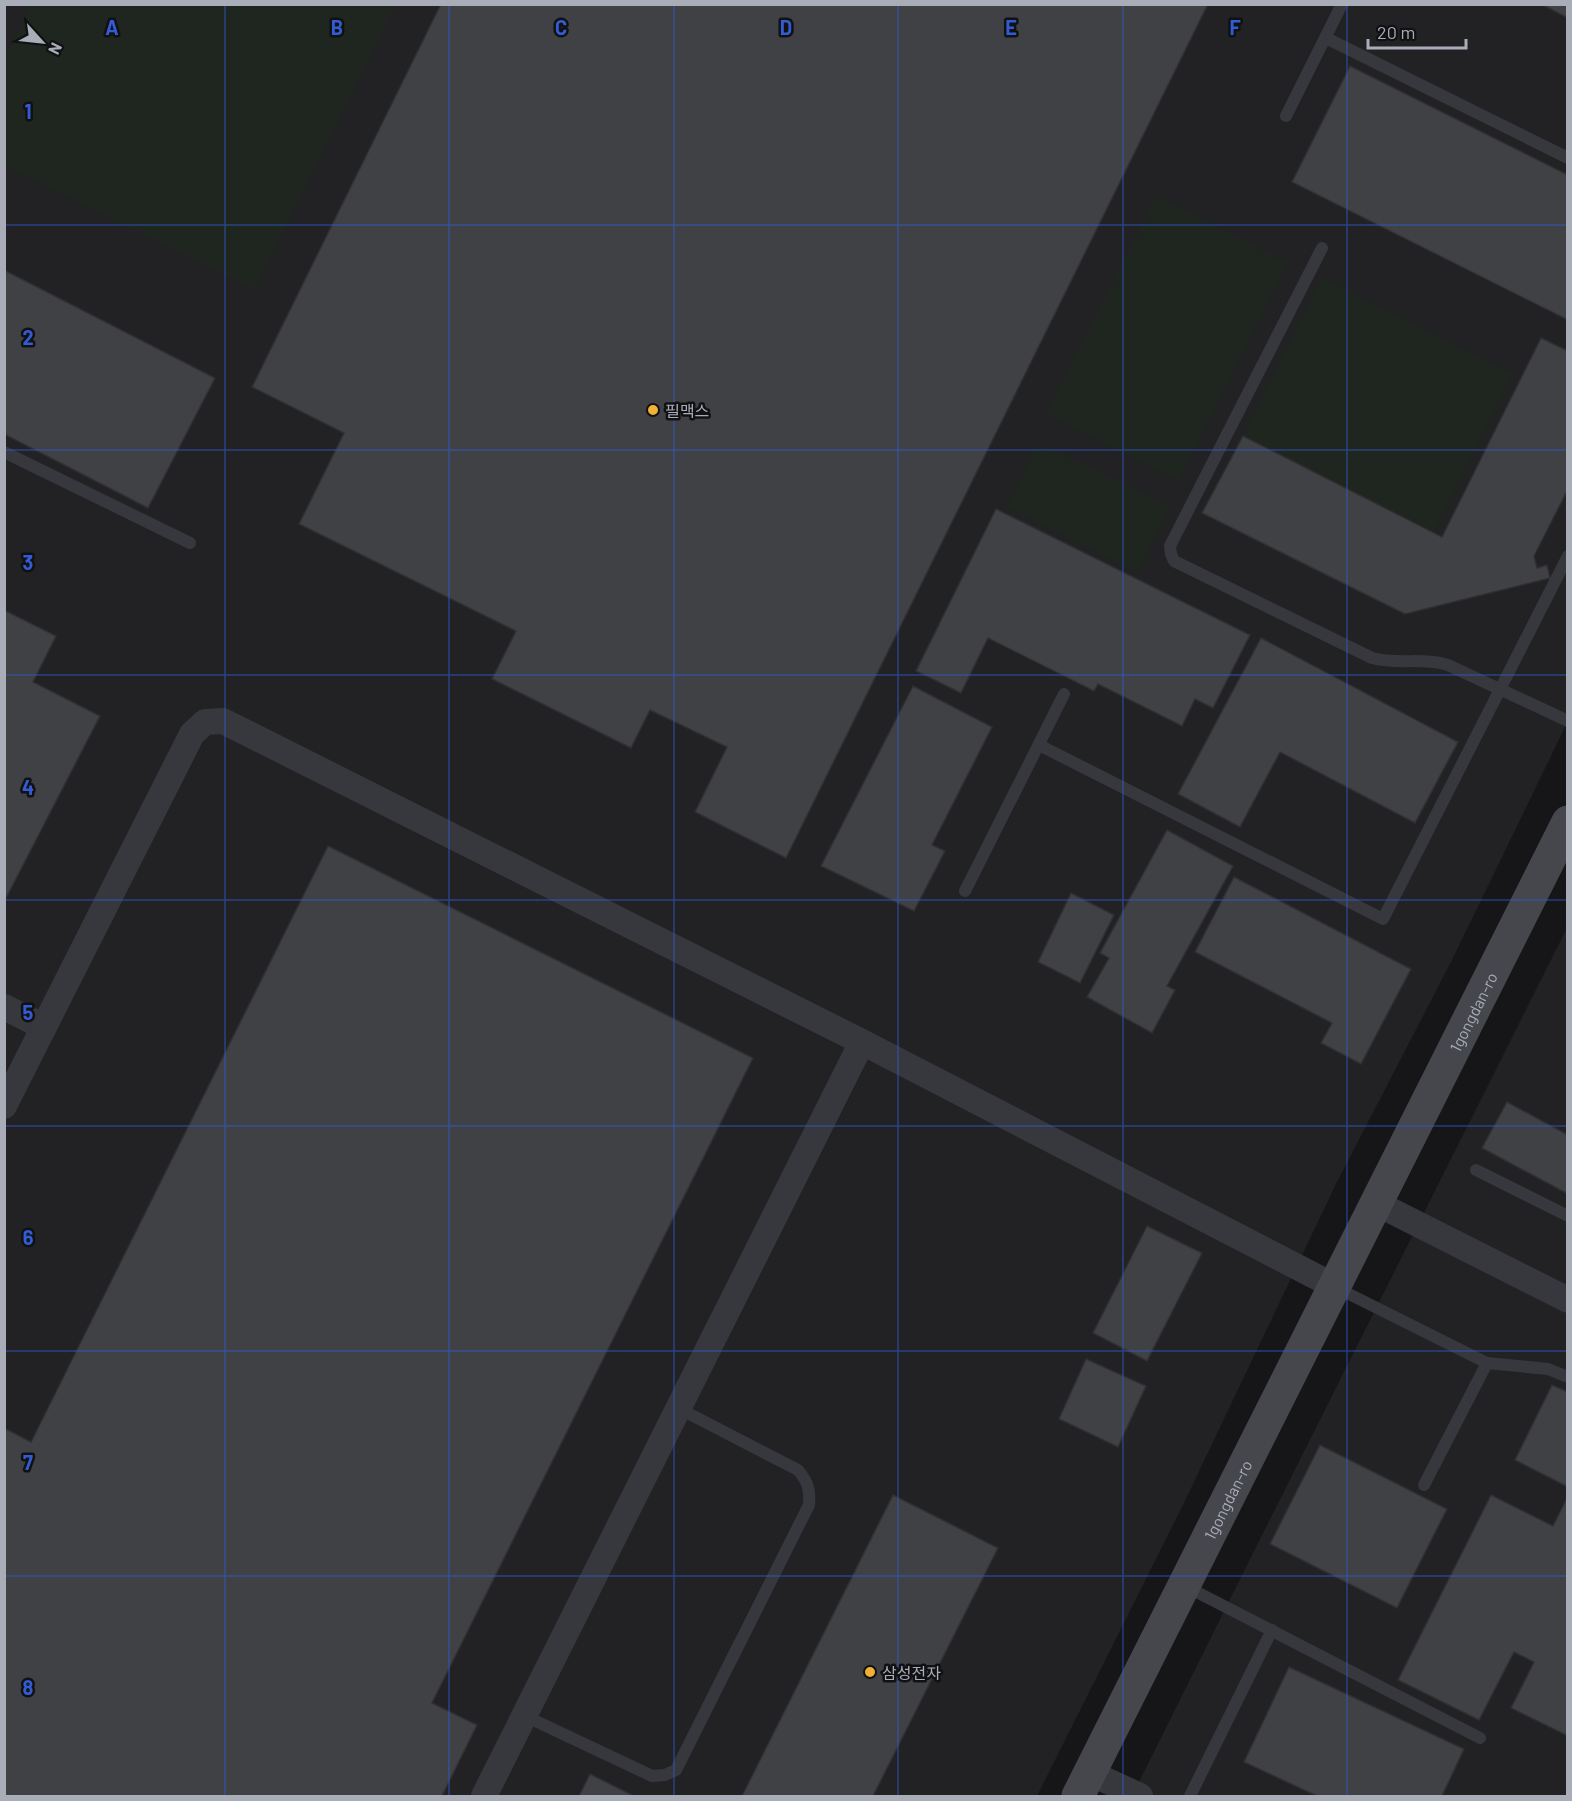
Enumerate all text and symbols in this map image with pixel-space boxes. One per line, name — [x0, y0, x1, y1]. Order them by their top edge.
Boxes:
north arrow — [12, 12, 72, 72]
scale bar — [1368, 12, 1466, 50]
text: A — [105, 15, 119, 39]
text: B — [331, 15, 343, 39]
text: C — [555, 15, 567, 39]
text: D — [780, 15, 792, 39]
text: E — [1005, 15, 1017, 39]
text: F — [1229, 15, 1241, 39]
text: 20 m — [1377, 21, 1415, 43]
text: N — [45, 40, 67, 58]
text: 1 — [24, 99, 32, 123]
text: 2 — [22, 325, 34, 349]
place label: 필맥스 — [665, 401, 709, 420]
marker: 필맥스 — [646, 403, 660, 417]
text: 3 — [23, 550, 33, 574]
text: 4 — [22, 775, 34, 799]
street label: 1gongdan-ro — [1445, 969, 1500, 1054]
text: 5 — [23, 1000, 34, 1024]
text: 6 — [23, 1225, 34, 1249]
text: 7 — [23, 1450, 33, 1474]
street label: 1gongdan-ro — [1199, 1457, 1255, 1542]
place label: 삼성전자 — [882, 1663, 941, 1682]
marker: 삼성전자 — [863, 1665, 877, 1679]
text: 8 — [23, 1675, 34, 1699]

